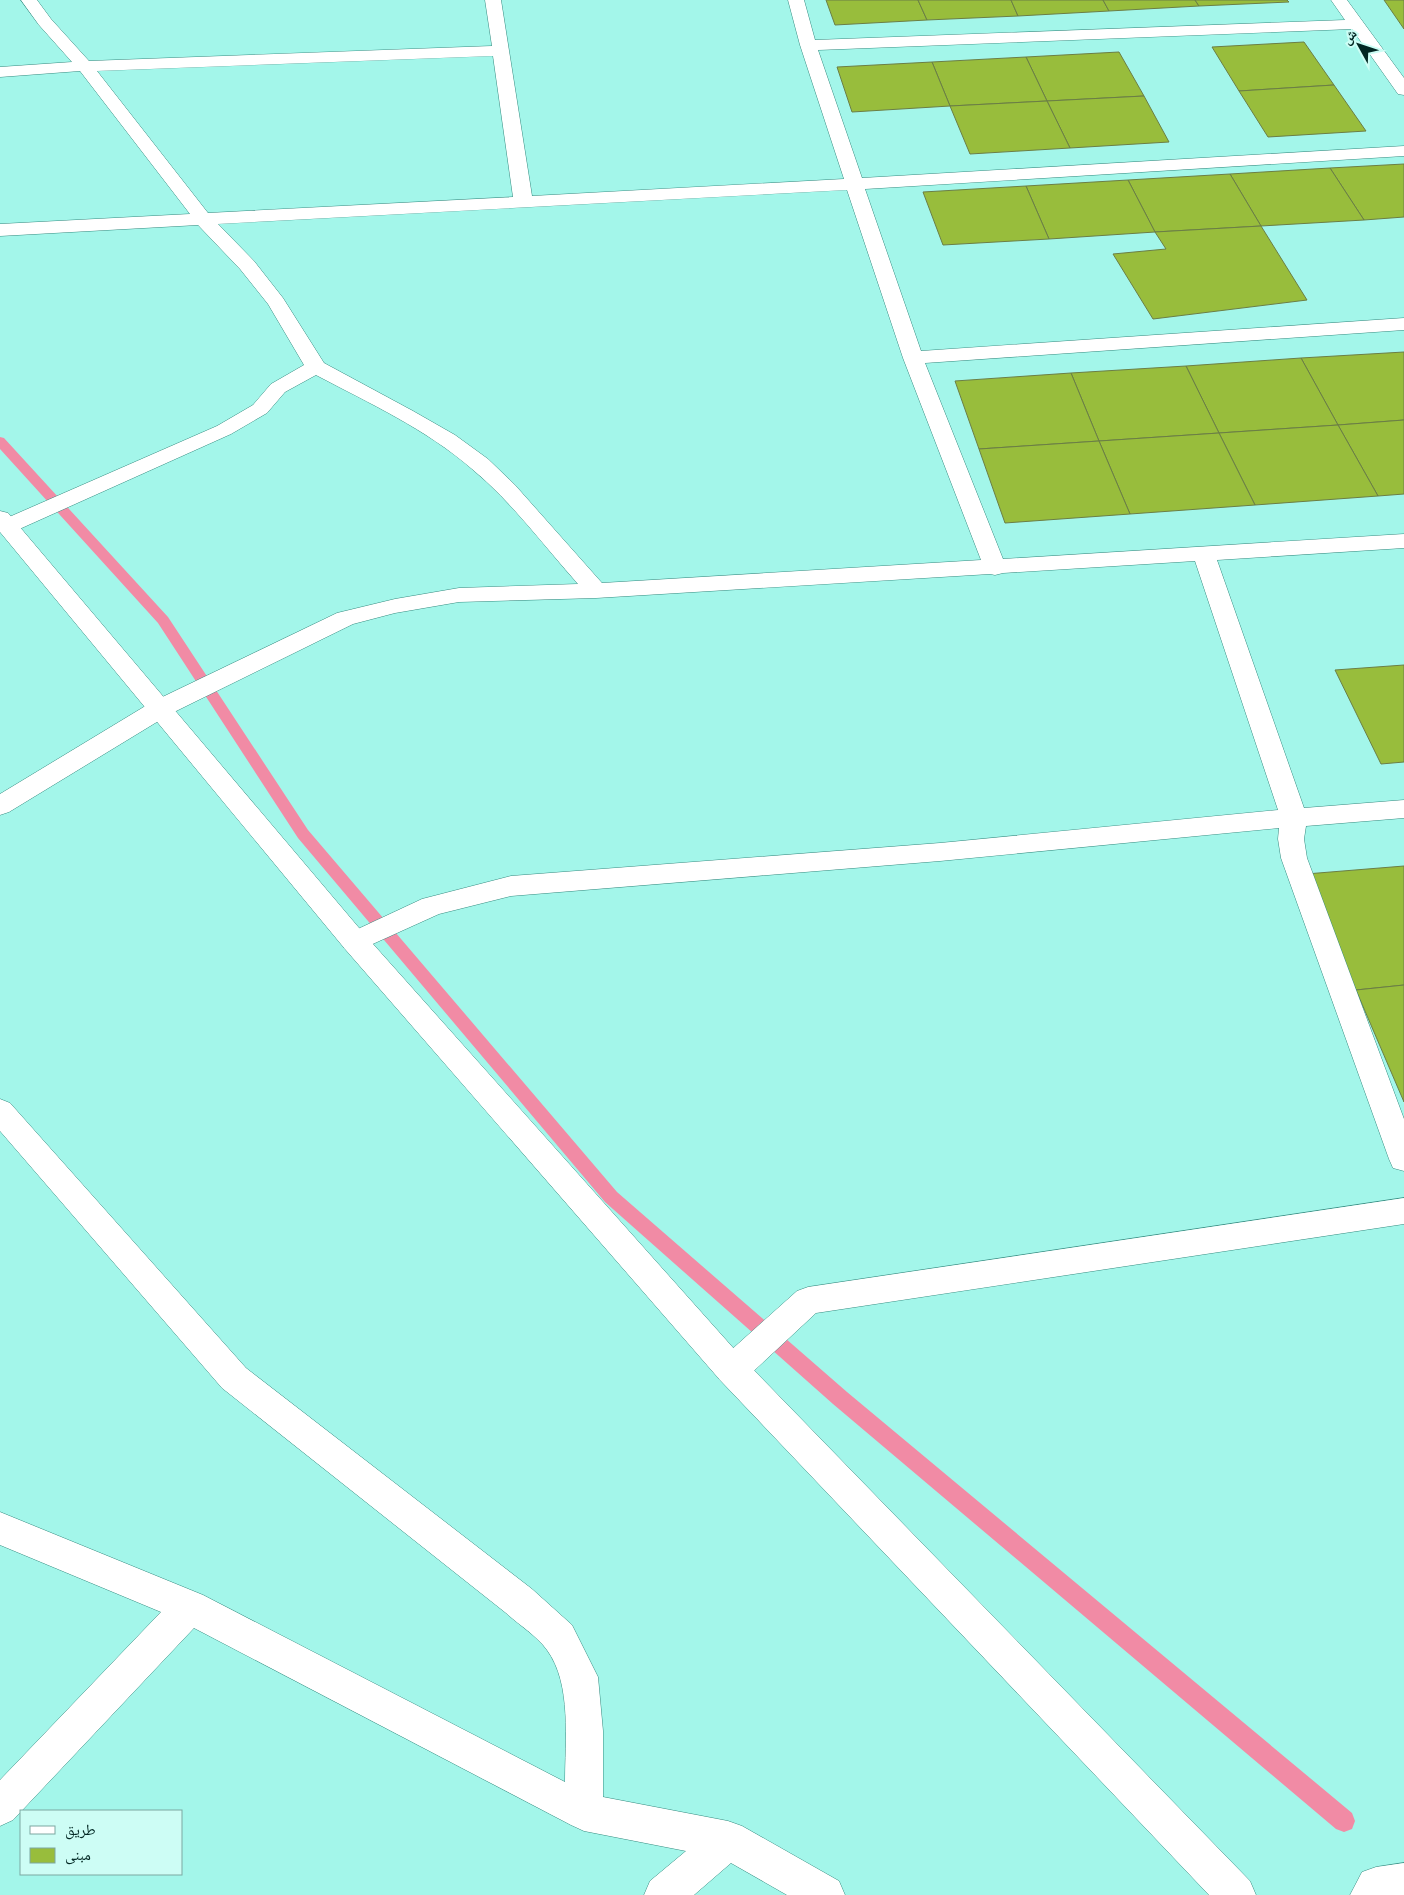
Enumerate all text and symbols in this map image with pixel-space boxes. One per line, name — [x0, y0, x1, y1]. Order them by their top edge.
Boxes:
north arrow — [1334, 20, 1384, 70]
text: ش — [1337, 25, 1361, 48]
legend — [20, 1810, 182, 1875]
text: طريق — [65, 1820, 96, 1840]
text: مبنى — [65, 1845, 91, 1865]

